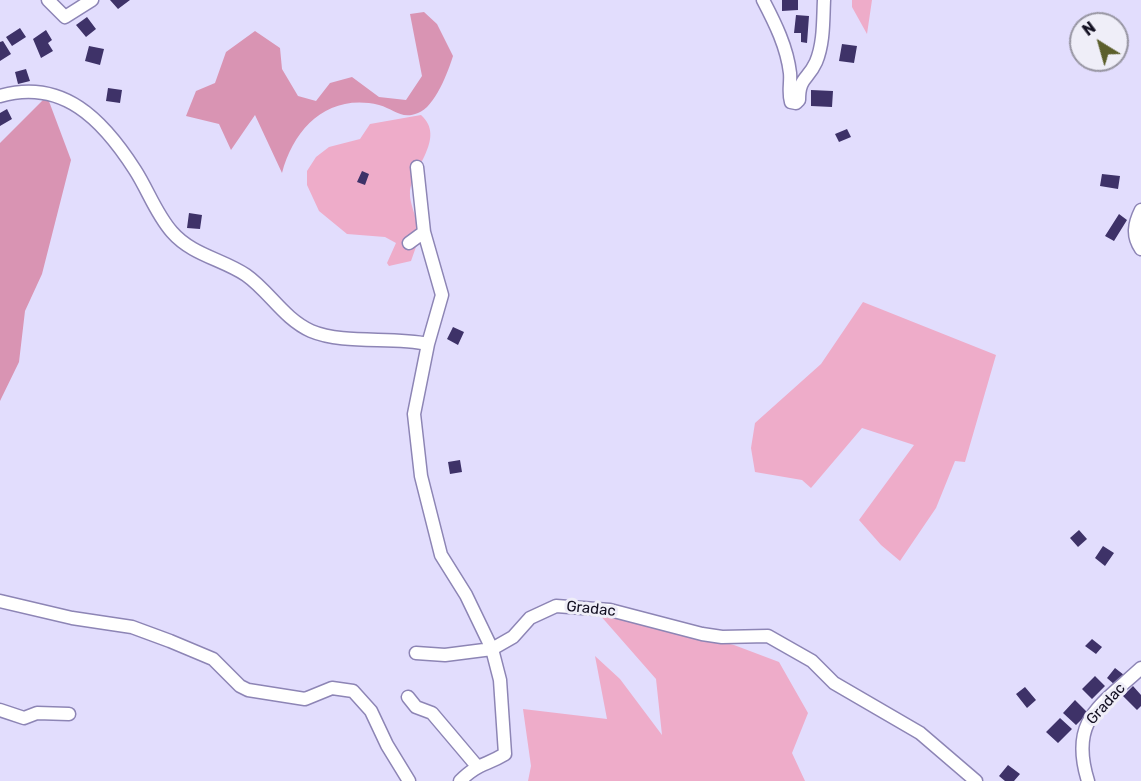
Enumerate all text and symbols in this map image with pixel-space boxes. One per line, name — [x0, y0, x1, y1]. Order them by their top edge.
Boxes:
north arrow — [1069, 12, 1129, 72]
text: N — [1079, 18, 1099, 40]
street label: Gradac — [565, 597, 617, 621]
street label: Gradac — [1083, 680, 1129, 728]

